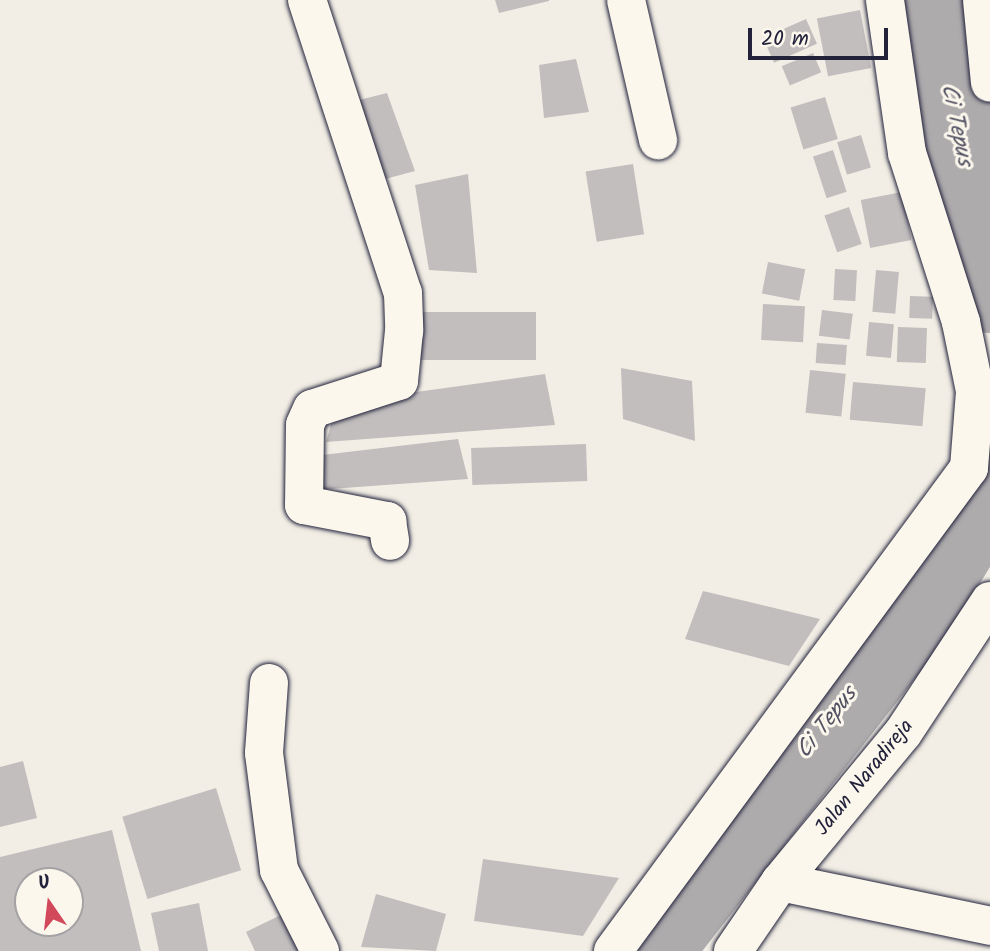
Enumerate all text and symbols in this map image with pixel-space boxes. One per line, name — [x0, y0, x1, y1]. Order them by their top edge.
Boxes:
scale bar — [752, 14, 892, 58]
text: 20 m — [761, 23, 809, 56]
water label: Ci Tepus — [934, 82, 978, 168]
water label: Ci Tepus — [791, 682, 863, 764]
street label: Jalan Naradireja — [810, 715, 920, 841]
north arrow — [14, 867, 84, 937]
text: U — [35, 868, 54, 899]

